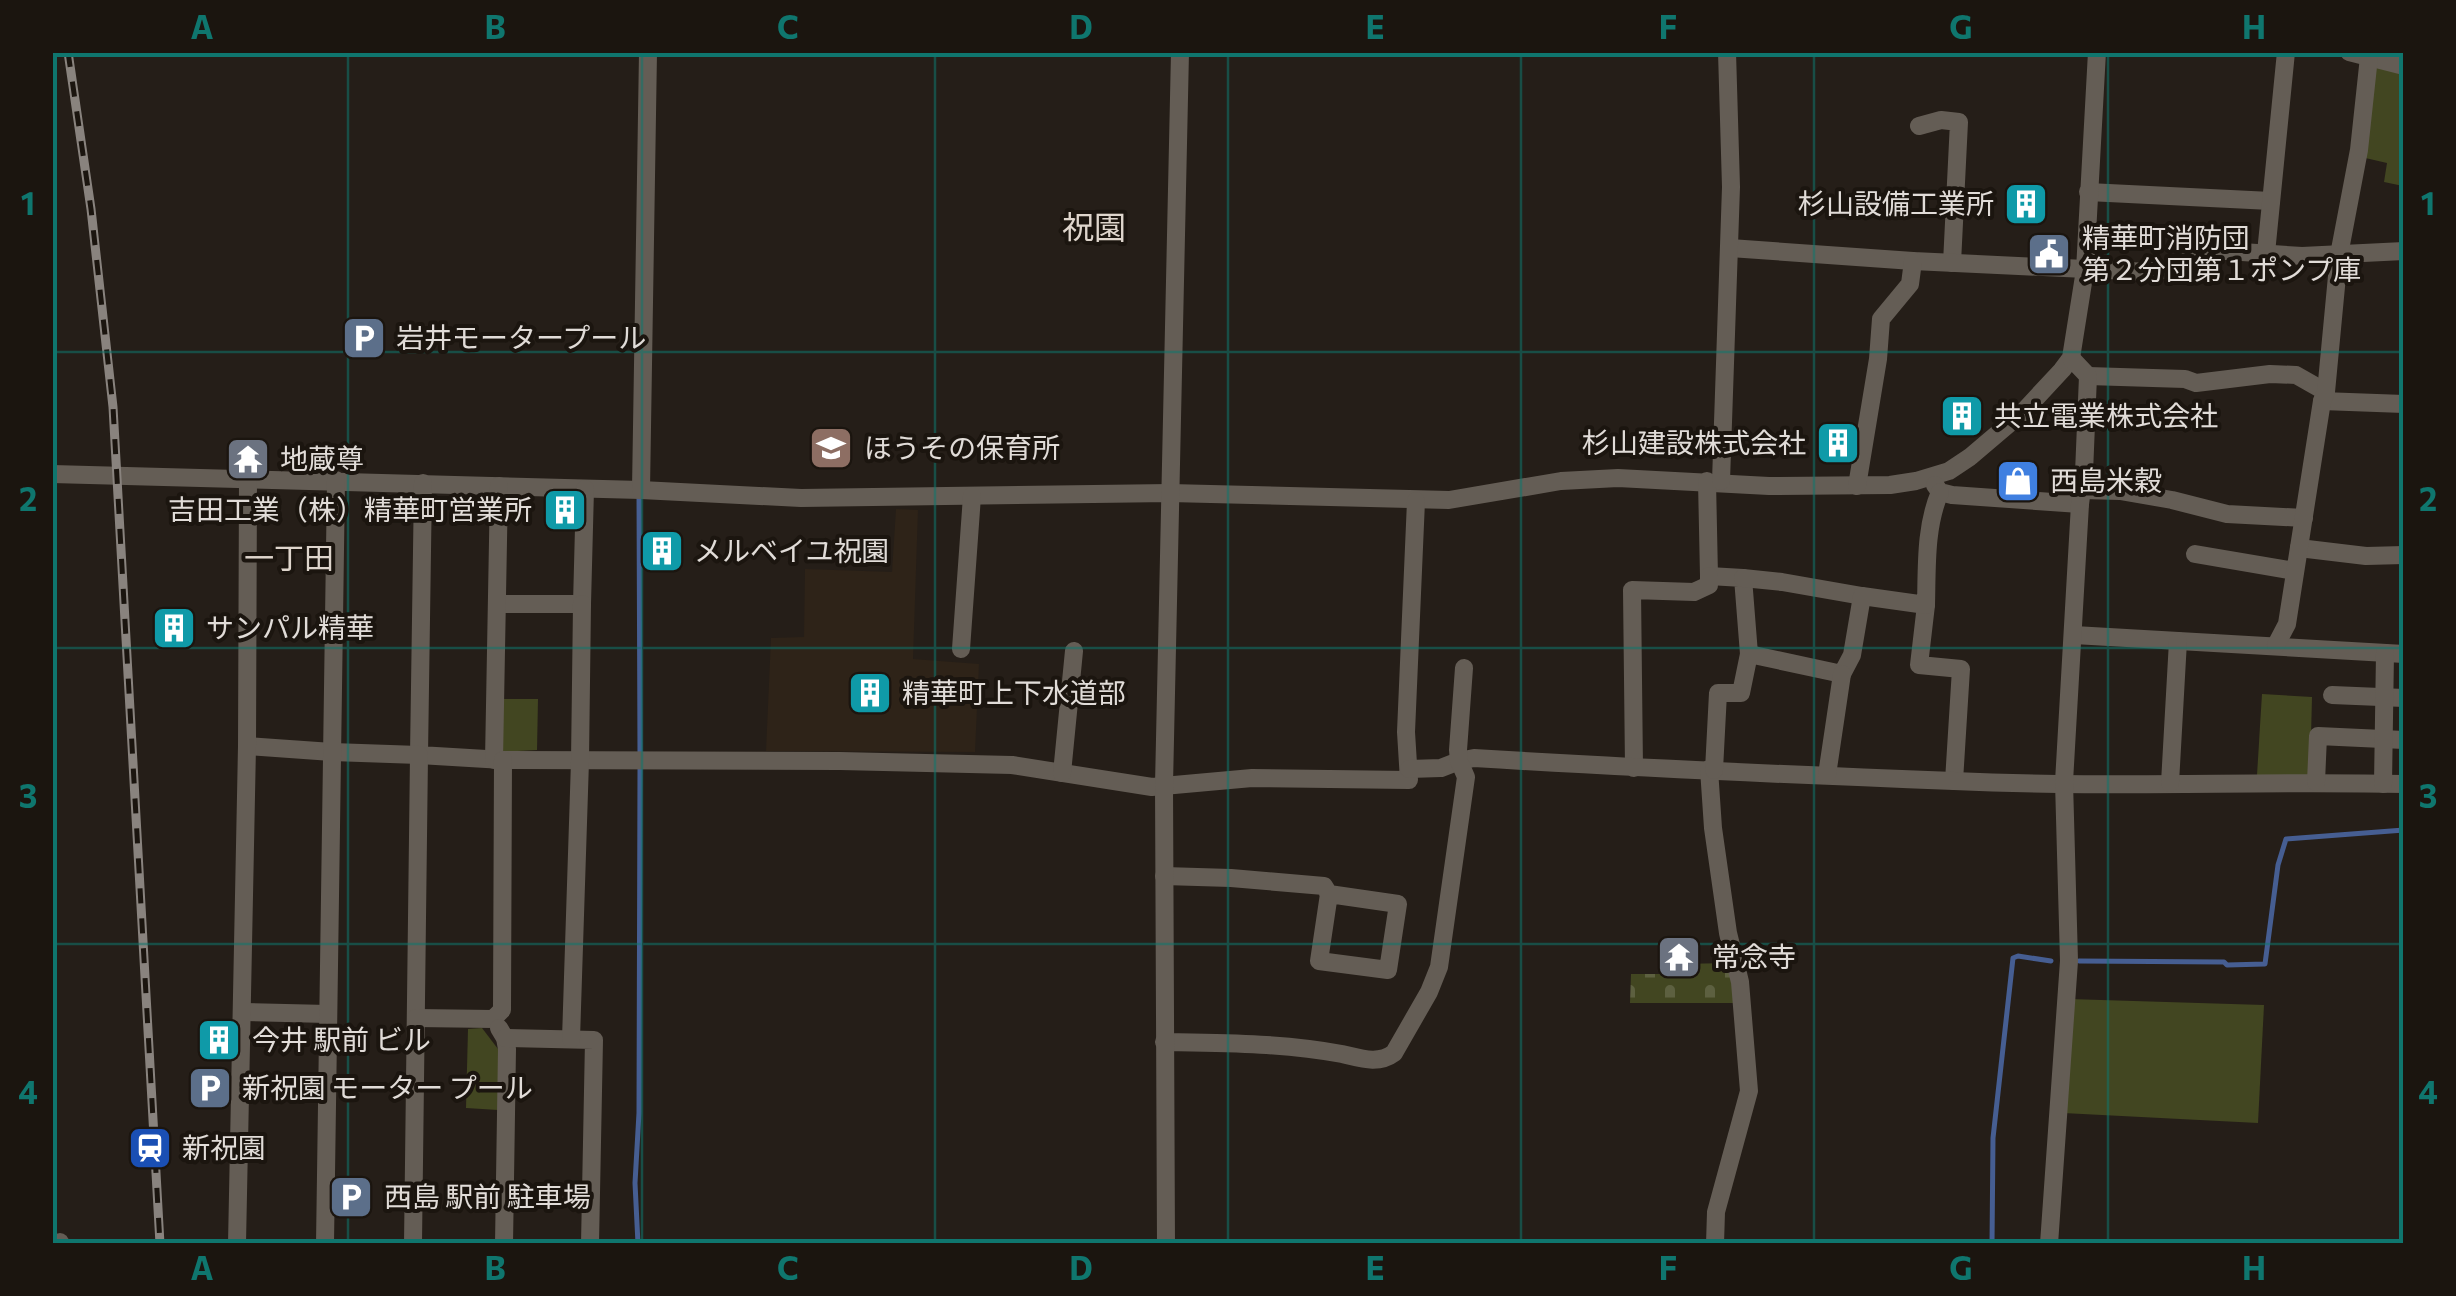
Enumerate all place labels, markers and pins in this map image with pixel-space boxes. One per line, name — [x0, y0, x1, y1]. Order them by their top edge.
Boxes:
building icon: 杉山設備工業所 — [2003, 181, 2049, 227]
place label: 杉山設備工業所 — [1798, 186, 1994, 220]
place label: 精華町消防団 第２分団第１ポンプ庫 — [2082, 220, 2361, 286]
public building icon: 精華町消防団 第２分団第１ポンプ庫 — [2026, 231, 2072, 277]
parking icon: 岩井モータープール — [341, 315, 387, 361]
place label: 岩井モータープール — [396, 320, 646, 354]
building icon: 共立電業株式会社 — [1939, 393, 1985, 439]
place label: 共立電業株式会社 — [1994, 398, 2218, 432]
building icon: 杉山建設株式会社 — [1815, 420, 1861, 466]
school or university icon: ほうその保育所 — [808, 425, 854, 471]
place label: 杉山建設株式会社 — [1582, 425, 1806, 459]
place label: ほうその保育所 — [864, 430, 1060, 464]
temple icon: 地蔵尊 — [225, 436, 271, 482]
place label: 地蔵尊 — [280, 441, 364, 475]
shop icon: 西島米穀 — [1995, 458, 2041, 504]
place label: 西島米穀 — [2050, 463, 2162, 497]
building icon: 吉田工業（株）精華町営業所 — [542, 487, 588, 533]
place label: 吉田工業（株）精華町営業所 — [168, 492, 532, 526]
building icon: メルベイユ祝園 — [639, 528, 685, 574]
place label: メルベイユ祝園 — [694, 533, 889, 567]
building icon: サンパル精華 — [151, 605, 197, 651]
place label: サンパル精華 — [206, 610, 374, 644]
building icon: 精華町上下水道部 — [847, 670, 893, 716]
place label: 精華町上下水道部 — [902, 675, 1126, 709]
temple icon: 常念寺 — [1656, 934, 1702, 980]
place label: 常念寺 — [1712, 939, 1796, 973]
building icon: 今井 駅前 ビル — [196, 1017, 242, 1063]
place label: 今井 駅前 ビル — [252, 1022, 431, 1056]
parking icon: 新祝園 モーター プール — [187, 1065, 233, 1111]
place label: 新祝園 モーター プール — [242, 1070, 533, 1104]
station icon: 新祝園 — [127, 1125, 173, 1171]
place label: 新祝園 — [182, 1130, 266, 1164]
parking icon: 西島 駅前 駐車場 — [328, 1174, 374, 1220]
place label: 西島 駅前 駐車場 — [384, 1179, 591, 1213]

